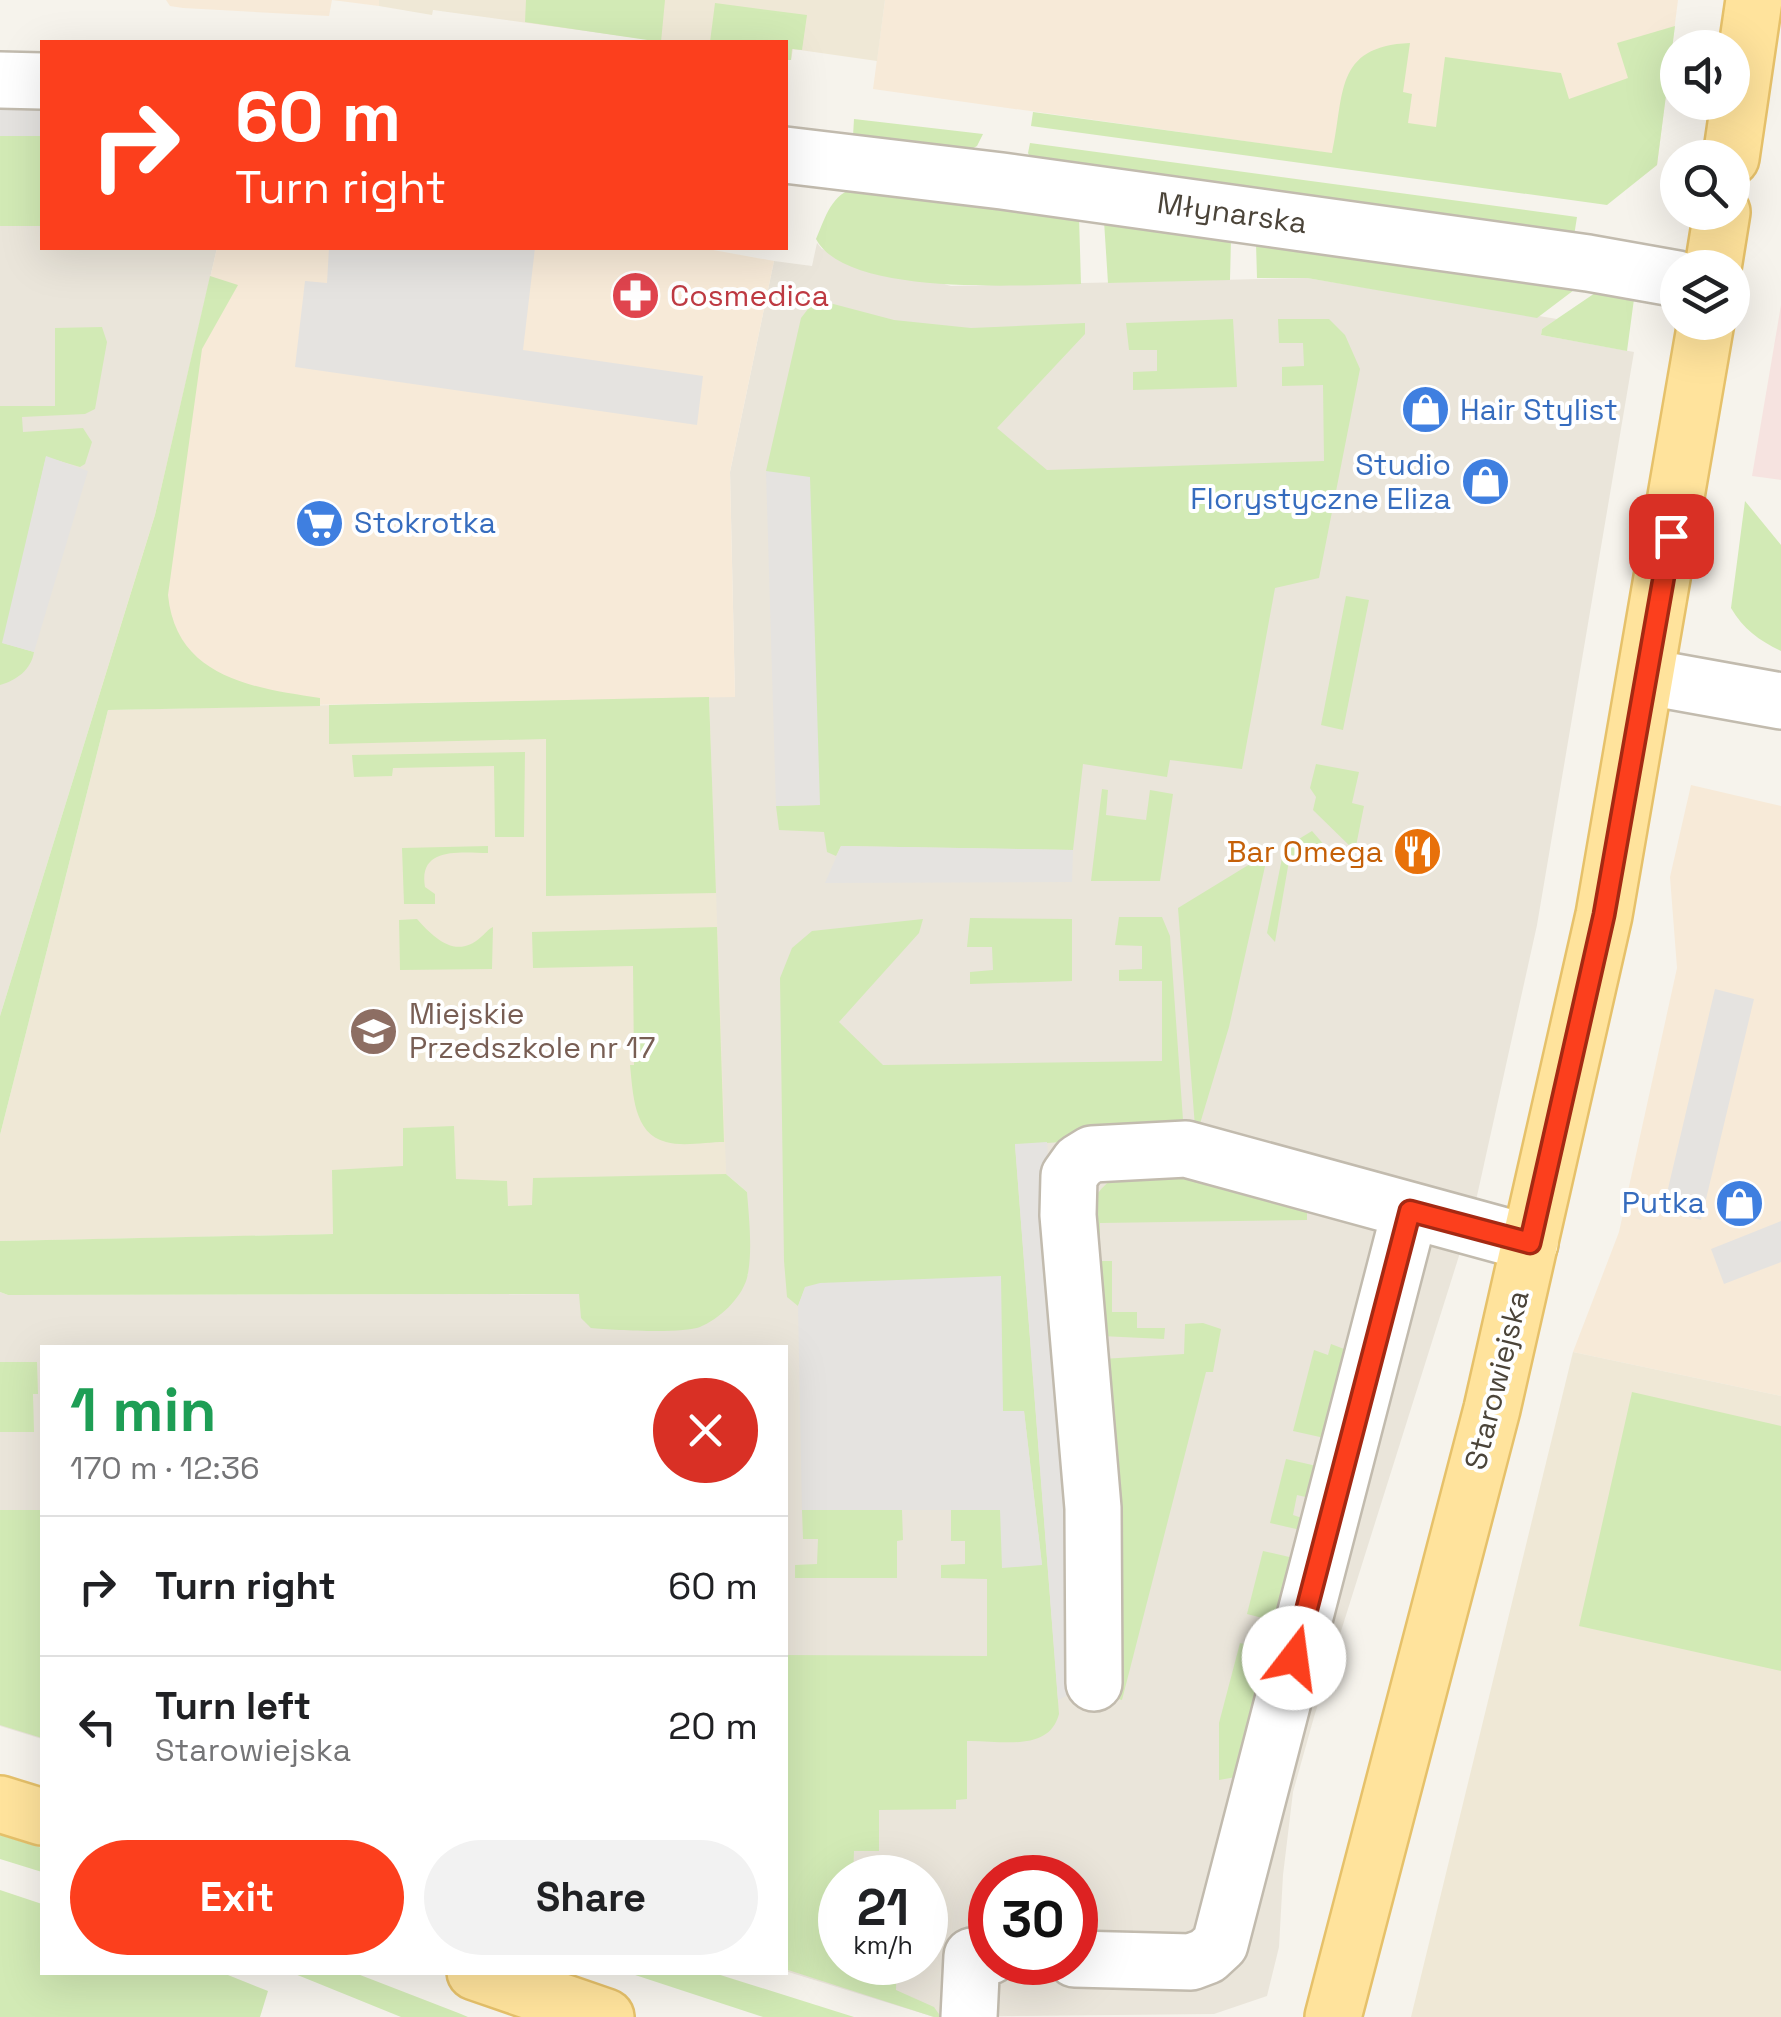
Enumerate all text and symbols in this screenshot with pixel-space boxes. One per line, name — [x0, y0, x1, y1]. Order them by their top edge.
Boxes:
map controls — [1660, 30, 1750, 340]
button: sound — [1660, 30, 1750, 120]
text: 60 m — [235, 72, 401, 161]
icon: right — [70, 80, 200, 210]
button: search — [1660, 140, 1750, 230]
text: Turn right — [235, 159, 446, 216]
street label: Młynarska — [1155, 183, 1310, 242]
button: layers — [1660, 250, 1750, 340]
pharmacy icon: Cosmedica — [609, 270, 661, 322]
place label: Cosmedica — [670, 276, 829, 315]
shop icon: Hair Stylist — [1399, 384, 1451, 436]
place label: Hair Stylist — [1460, 390, 1618, 429]
place label: Studio Florystyczne Eliza — [1190, 445, 1451, 518]
shop icon: Studio Florystyczne Eliza — [1460, 456, 1512, 508]
pin — [1629, 494, 1714, 579]
supermarket icon: Stokrotka — [293, 497, 345, 549]
place label: Stokrotka — [354, 503, 496, 542]
icon: arrive — [1644, 509, 1699, 564]
restaurant icon: Bar Omega — [1392, 826, 1444, 878]
place label: Bar Omega — [1227, 832, 1383, 871]
place label: Miejskie Przedszkole nr 17 — [409, 994, 656, 1067]
school or university icon: Miejskie Przedszkole nr 17 — [348, 1005, 400, 1057]
shop icon: Putka — [1714, 1177, 1766, 1229]
place label: Putka — [1622, 1183, 1705, 1222]
street label: Starowiejska — [1455, 1286, 1538, 1474]
text: 1 min — [70, 1372, 217, 1449]
button: close — [653, 1378, 758, 1483]
text: 170 m · 12:36 — [70, 1448, 260, 1488]
icon: right — [70, 1559, 125, 1614]
text: Turn right — [155, 1562, 336, 1610]
text: 60 m — [668, 1562, 758, 1610]
position arrow — [1242, 1606, 1346, 1710]
text: Turn left — [155, 1682, 311, 1730]
icon: left — [70, 1699, 125, 1754]
text: 20 m — [668, 1702, 758, 1750]
text: Starowiejska — [155, 1730, 351, 1770]
button: Exit — [70, 1840, 404, 1955]
button: Share — [424, 1840, 758, 1955]
speed limit sign: 30 — [968, 1855, 1098, 1985]
text: 21 — [857, 1876, 909, 1940]
text: km/h — [853, 1929, 913, 1961]

